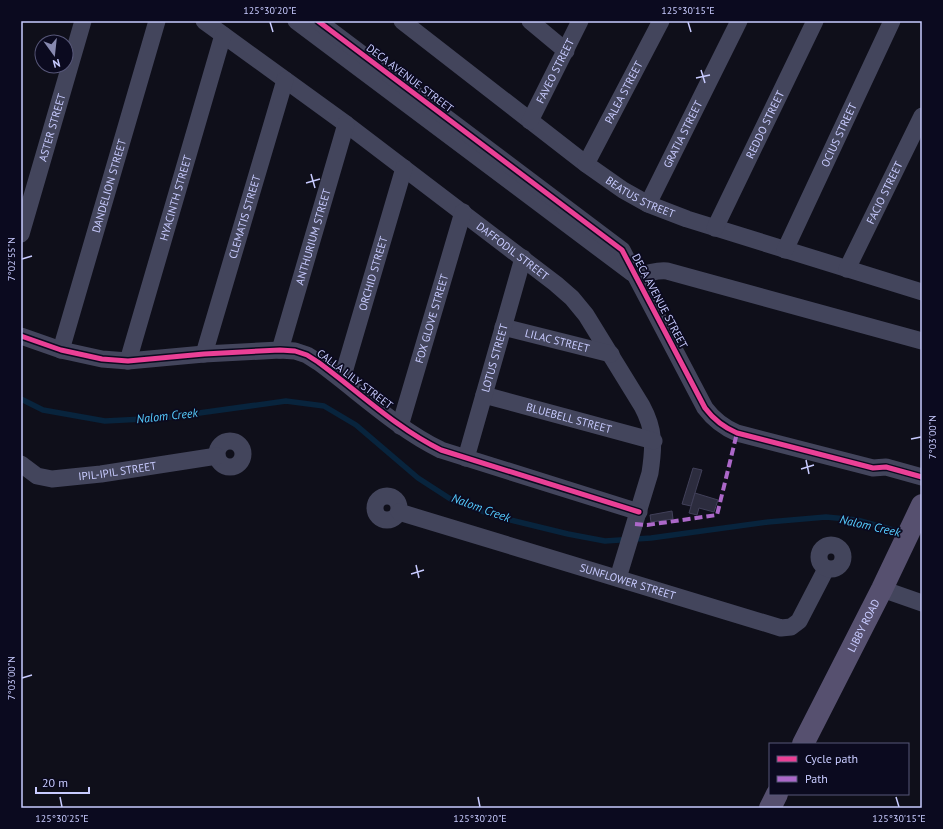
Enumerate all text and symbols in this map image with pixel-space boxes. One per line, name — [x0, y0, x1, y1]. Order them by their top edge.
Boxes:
text: 125°30'20"E — [243, 4, 297, 17]
text: 125°30'15"E — [661, 4, 715, 17]
north arrow — [34, 34, 74, 74]
street label: FAVEO STREET — [533, 36, 577, 106]
street label: DECA AVENUE STREET — [364, 41, 456, 115]
text: N — [51, 56, 62, 71]
street label: PALEA STREET — [601, 59, 646, 126]
street label: REDDO STREET — [743, 88, 787, 161]
street label: ASTER STREET — [35, 92, 69, 163]
street label: GRATIA STREET — [660, 98, 705, 170]
street label: OCIUS STREET — [818, 101, 860, 169]
street label: DANDELION STREET — [89, 137, 129, 234]
street label: HYACINTH STREET — [156, 153, 195, 242]
street label: FACIO STREET — [863, 159, 906, 226]
street label: CLEMATIS STREET — [226, 173, 264, 260]
street label: BEATUS STREET — [603, 173, 677, 221]
street label: ANTHURIUM STREET — [292, 187, 334, 286]
street label: DAFFODIL STREET — [474, 219, 552, 283]
street label: ORCHID STREET — [355, 235, 391, 312]
text: 7°02'55"N — [5, 237, 18, 281]
street label: DECA AVENUE STREET — [629, 251, 691, 351]
street label: FOX GLOVE STREET — [412, 272, 451, 365]
street label: LOTUS STREET — [478, 322, 511, 394]
street label: LILAC STREET — [524, 326, 591, 355]
street label: CALLA LILY STREET — [314, 346, 396, 412]
street label: BLUEBELL STREET — [525, 400, 613, 436]
water label: Nalom Creek — [135, 405, 199, 426]
text: 7°03'00"N — [926, 415, 939, 459]
street label: IPIL-IPIL STREET — [78, 459, 157, 483]
water label: Nalom Creek — [450, 490, 513, 525]
water label: Nalom Creek — [838, 511, 902, 540]
street label: SUNFLOWER STREET — [578, 560, 677, 603]
street label: LIBBY ROAD — [844, 597, 883, 654]
text: 7°03'00"N — [5, 656, 18, 700]
legend — [769, 743, 909, 795]
text: Cycle path — [805, 751, 858, 766]
scale bar — [36, 769, 89, 795]
text: Path — [805, 771, 828, 786]
text: 20 m — [42, 775, 68, 790]
text: 125°30'25"E — [35, 812, 89, 825]
text: 125°30'20"E — [453, 812, 507, 825]
text: 125°30'15"E — [872, 812, 926, 825]

